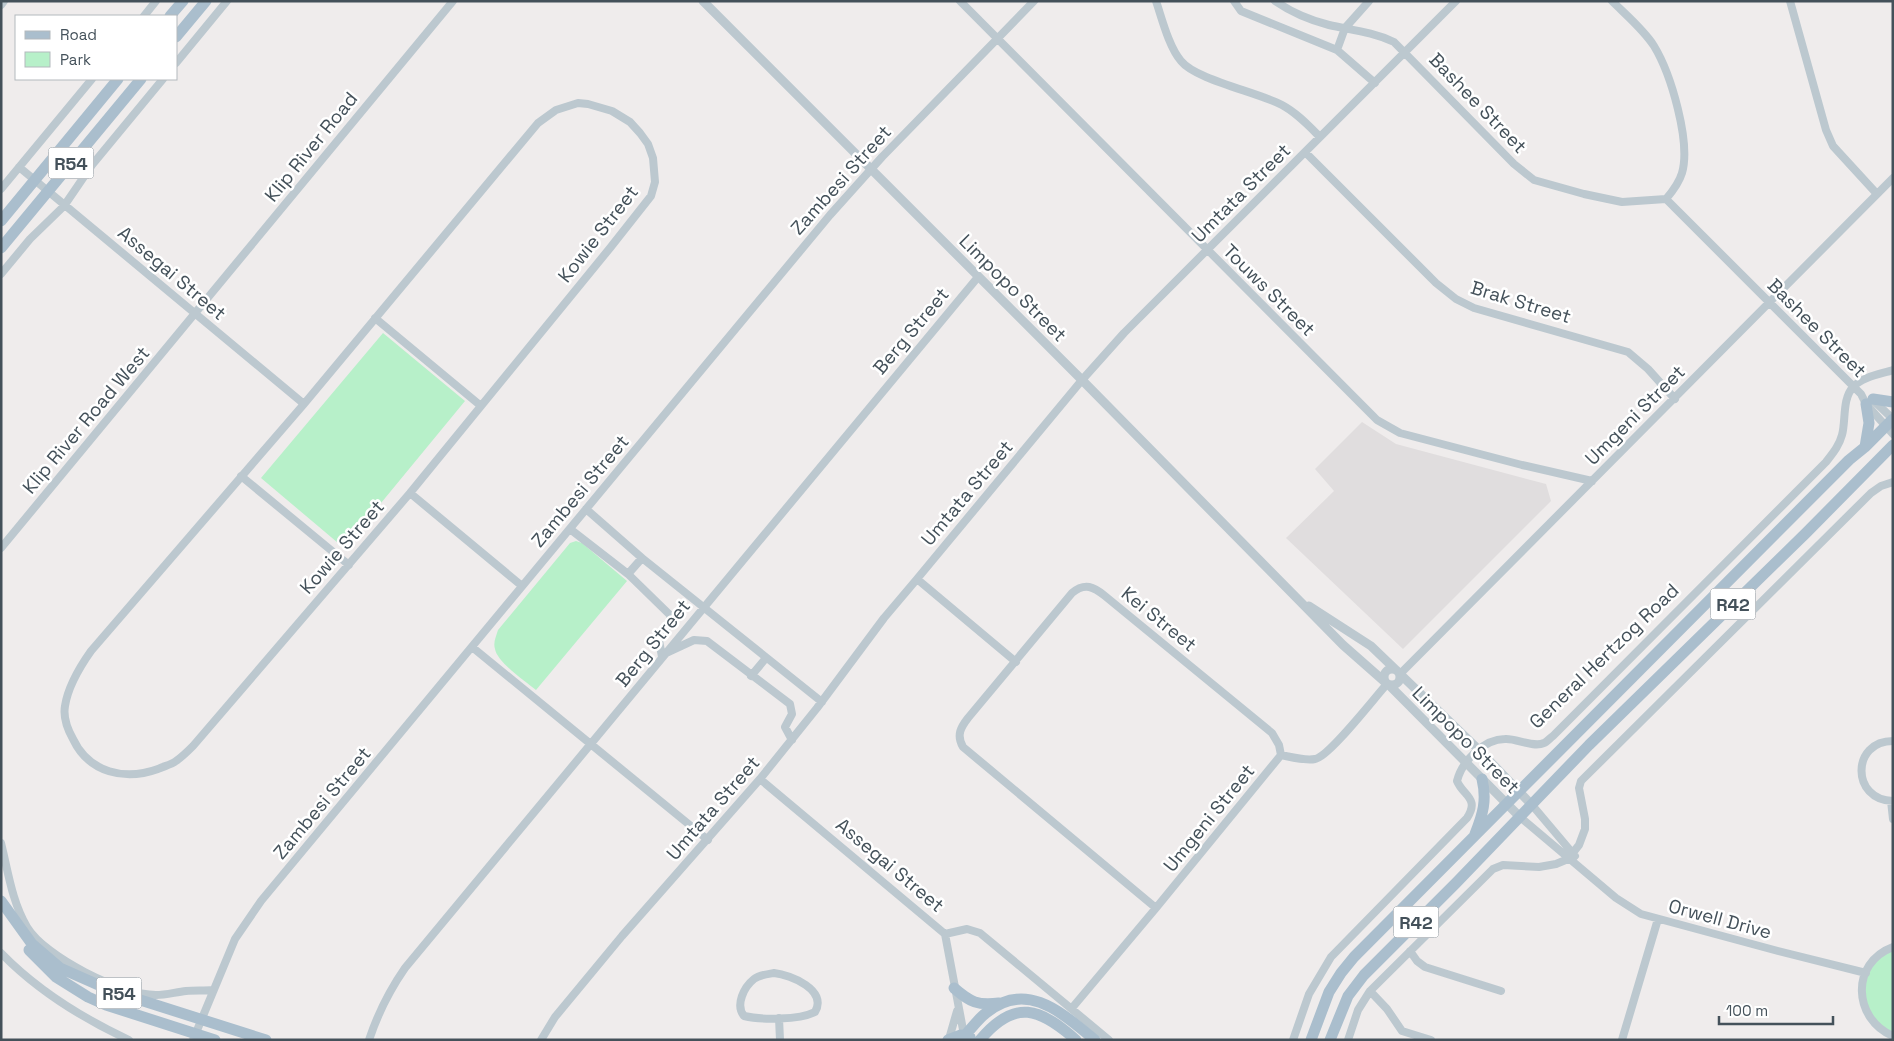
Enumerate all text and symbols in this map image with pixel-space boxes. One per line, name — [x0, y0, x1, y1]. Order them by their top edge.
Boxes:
legend — [15, 15, 178, 80]
text: Road — [60, 25, 97, 44]
street label: Bashee Street — [1424, 47, 1532, 159]
text: Park — [60, 50, 91, 69]
street label: Klip River Road — [259, 87, 363, 207]
street label: Zambesi Street — [785, 120, 897, 240]
street label: Umtata Street — [1186, 138, 1296, 248]
road number: R54 — [48, 148, 94, 178]
street label: Kowie Street — [552, 180, 644, 288]
street label: Assegai Street — [113, 220, 231, 326]
street label: Limpopo Street — [954, 229, 1072, 347]
street label: Touws Street — [1217, 238, 1321, 342]
street label: Bashee Street — [1762, 273, 1872, 383]
street label: Brak Street — [1468, 275, 1574, 329]
street label: Berg Street — [867, 282, 955, 380]
street label: Klip River Road West — [17, 341, 155, 499]
street label: Umgeni Street — [1580, 360, 1690, 470]
street label: Zambesi Street — [526, 430, 634, 552]
street label: Umtata Street — [916, 435, 1018, 551]
street label: Kowie Street — [294, 495, 390, 599]
street label: General Hertzog Road — [1524, 578, 1684, 734]
street label: Kei Street — [1116, 581, 1202, 657]
road number: R42 — [1710, 588, 1756, 620]
street label: Berg Street — [610, 594, 696, 692]
street label: Limpopo Street — [1407, 681, 1525, 799]
street label: Zambesi Street — [268, 742, 376, 864]
street label: Umtata Street — [661, 751, 765, 865]
street label: Umgeni Street — [1158, 759, 1260, 877]
street label: Assegai Street — [831, 812, 949, 918]
street label: Orwell Drive — [1666, 893, 1774, 945]
road number: R42 — [1394, 906, 1438, 938]
road number: R54 — [96, 978, 142, 1008]
scale bar — [1719, 994, 1833, 1026]
text: 100 m — [1726, 1001, 1768, 1020]

